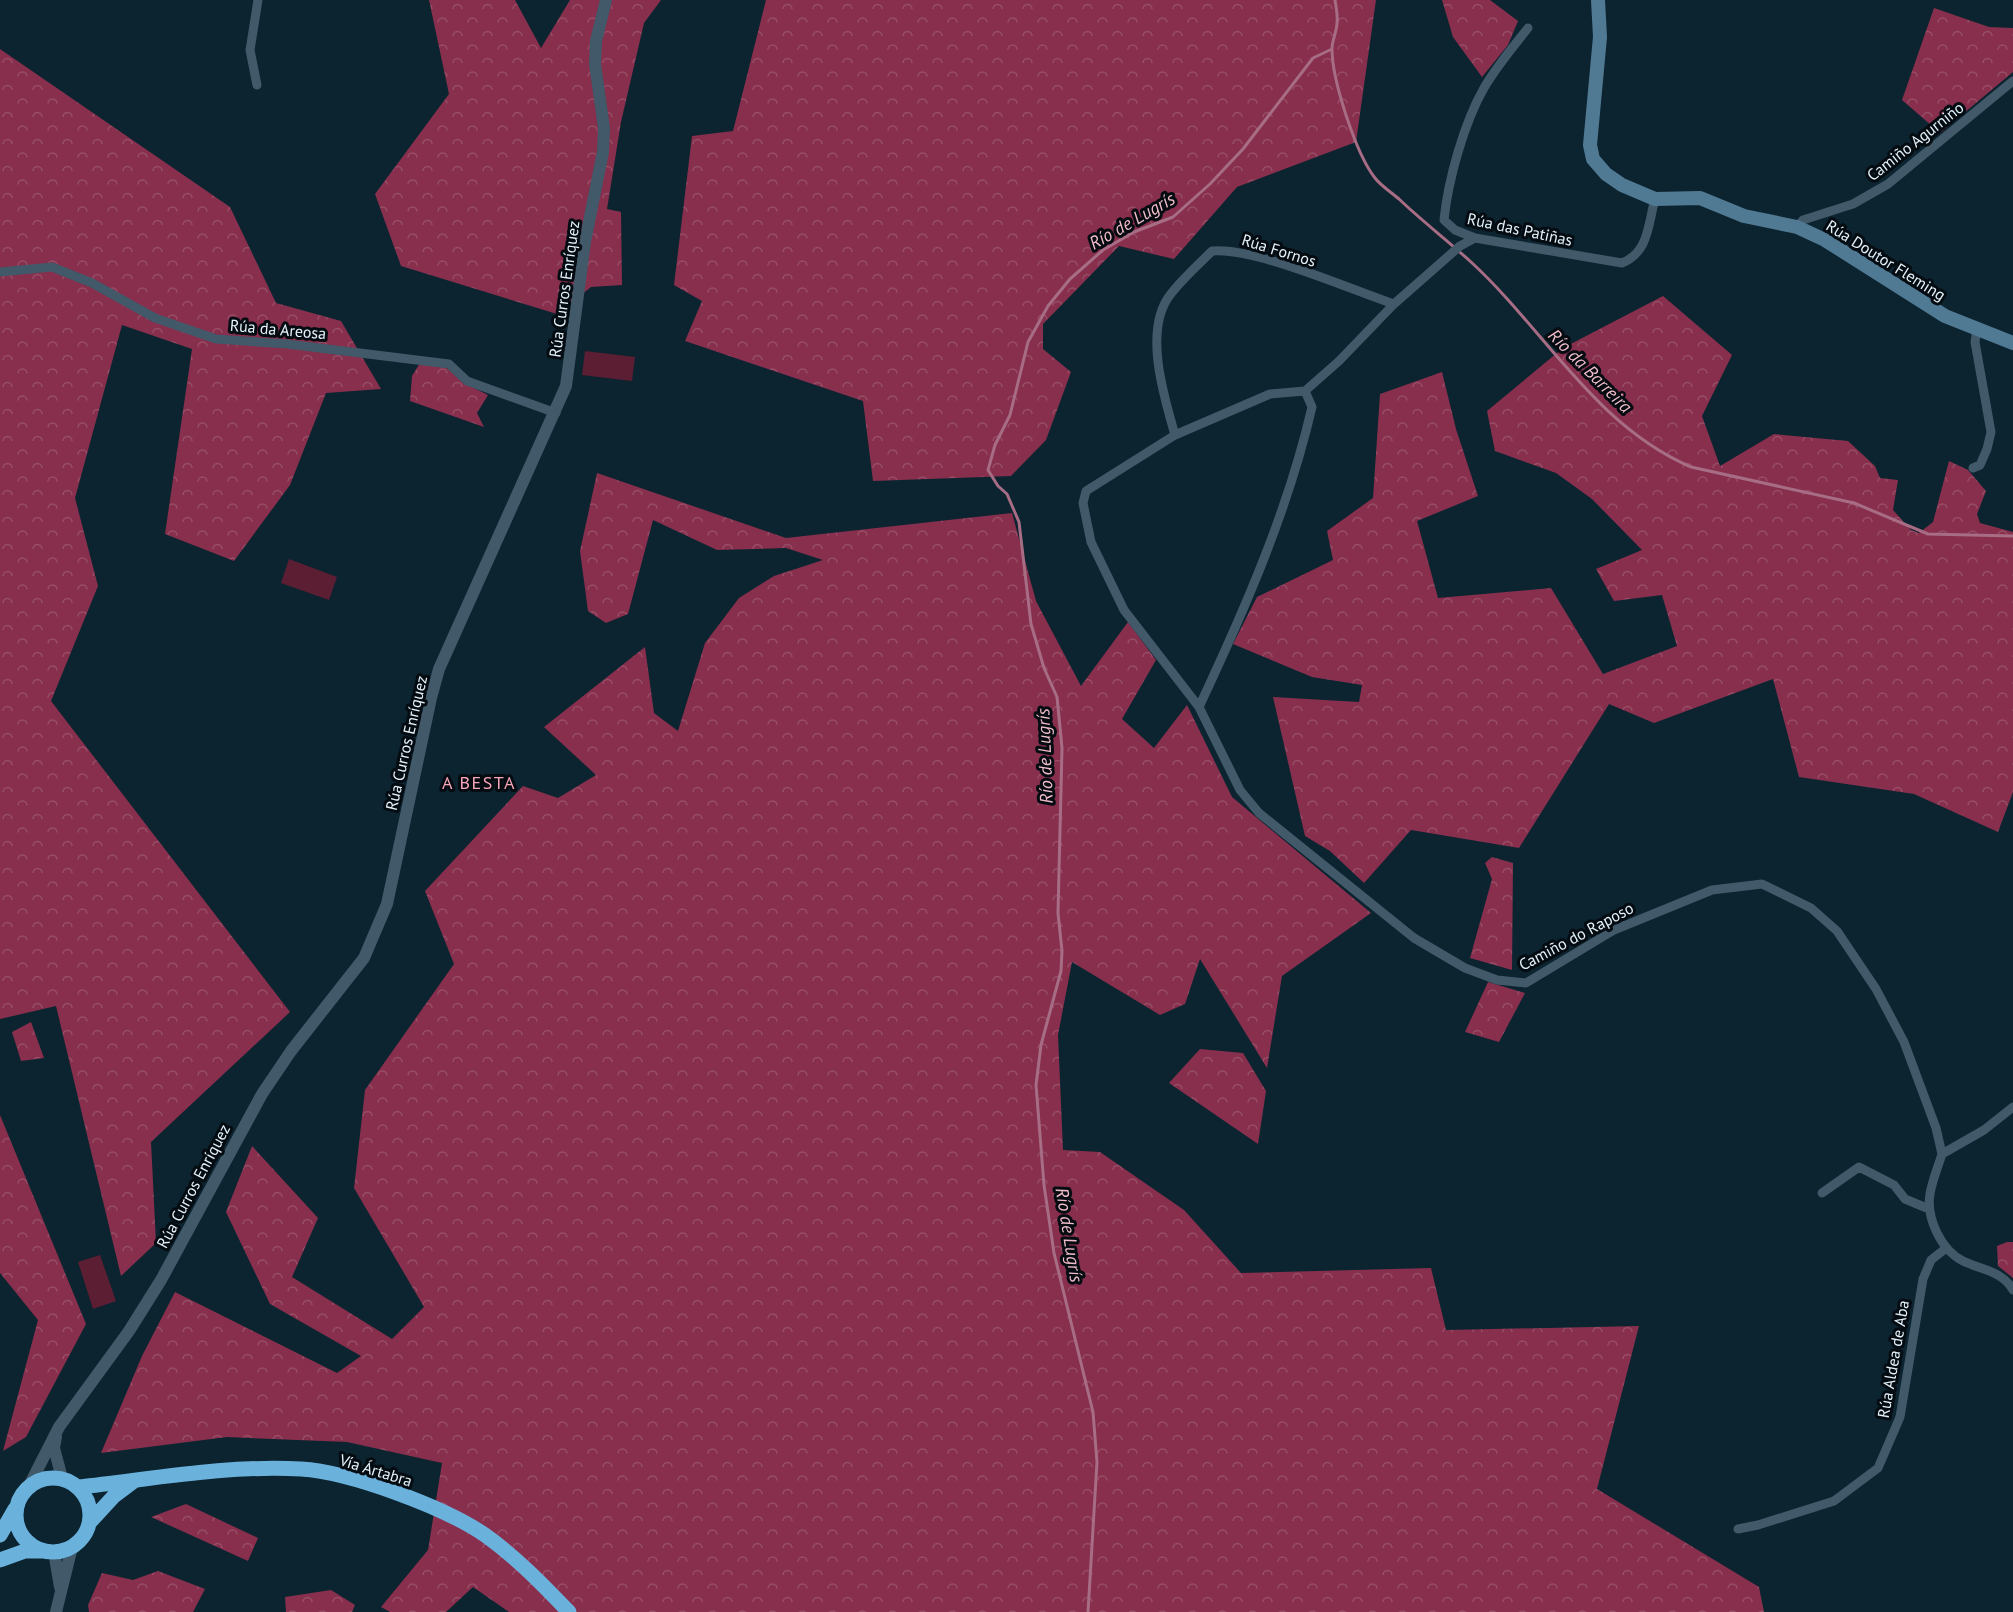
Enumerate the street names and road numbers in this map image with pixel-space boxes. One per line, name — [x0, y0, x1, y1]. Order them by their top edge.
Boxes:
street label: Camiño Agurniño — [1863, 97, 1967, 185]
street label: Rúa das Patiñas — [1465, 208, 1575, 250]
street label: Rúa Doutor Fleming — [1823, 215, 1949, 305]
street label: Rúa Curros Enríquez — [545, 220, 583, 358]
street label: Rúa Fornos — [1239, 229, 1319, 271]
street label: Rúa da Areosa — [229, 315, 327, 343]
street label: Rúa Curros Enríquez — [381, 674, 431, 812]
street label: Camiño do Raposo — [1515, 897, 1637, 975]
street label: Rúa Curros Enríquez — [152, 1121, 234, 1251]
street label: Rúa Aldea de Aba — [1873, 1299, 1913, 1419]
street label: Vía Ártabra — [336, 1449, 415, 1491]

